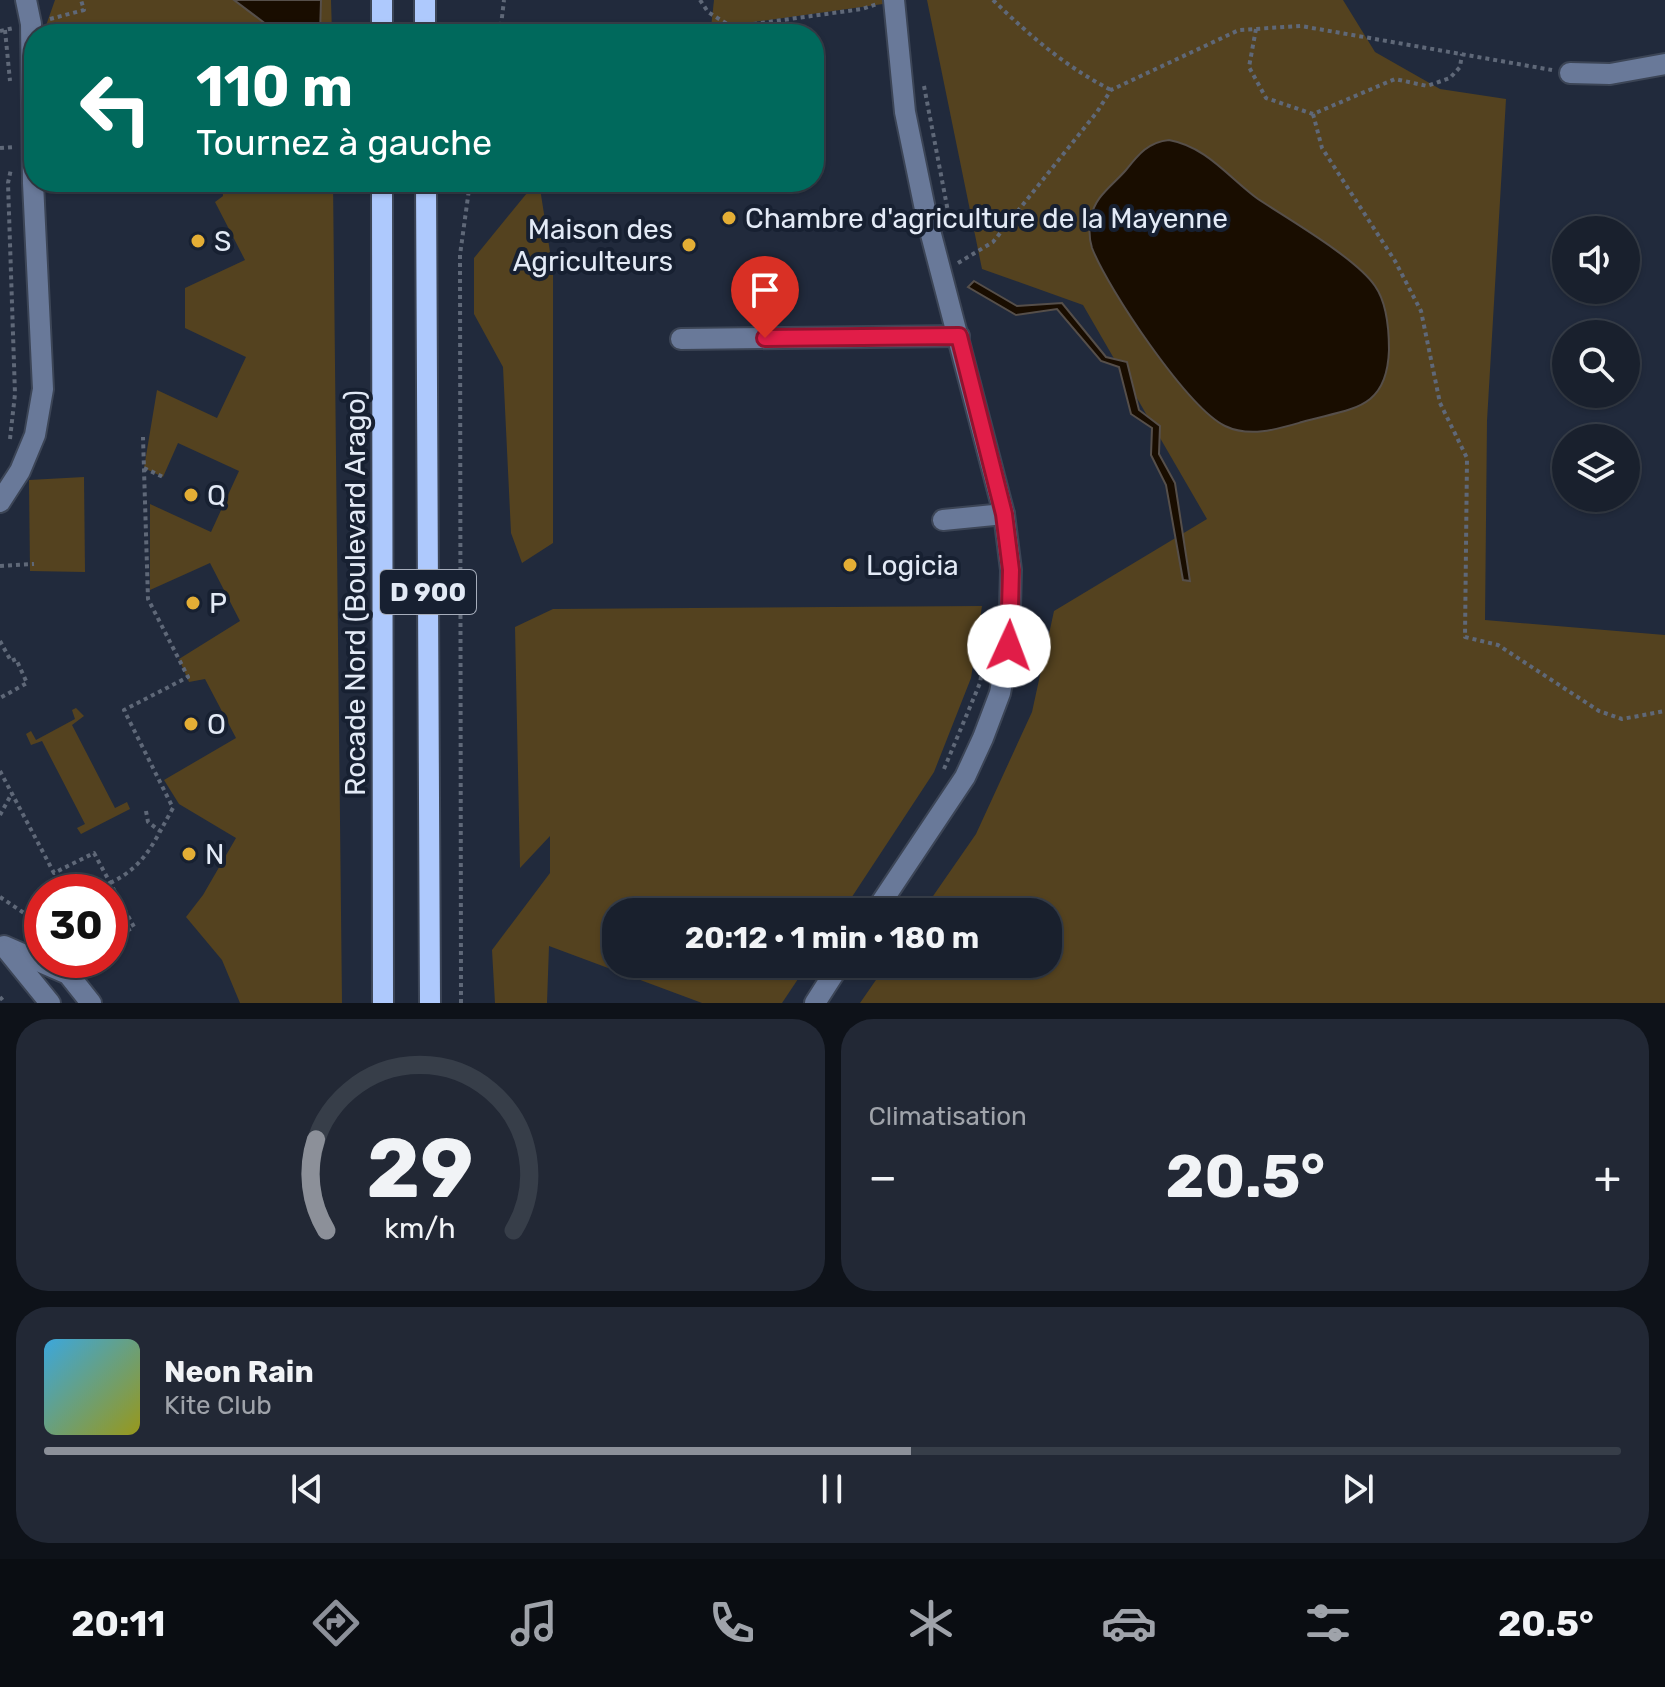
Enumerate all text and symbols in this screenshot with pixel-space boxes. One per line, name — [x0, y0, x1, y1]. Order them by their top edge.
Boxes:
text: 110 m — [196, 54, 353, 120]
icon: left — [64, 56, 168, 160]
text: Tournez à gauche — [196, 121, 492, 164]
place label: Chambre d'agriculture de la Mayenne — [745, 202, 1228, 235]
marker: Chambre d'agriculture de la Mayenne — [720, 209, 738, 227]
place label: Maison des Agriculteurs — [513, 213, 673, 278]
map controls — [1552, 216, 1640, 512]
button: sound — [1552, 216, 1640, 304]
place label: S — [214, 225, 231, 258]
marker: S — [189, 232, 207, 250]
marker: Maison des Agriculteurs — [680, 236, 698, 254]
pin — [731, 256, 799, 338]
icon: arrive — [743, 268, 787, 312]
button: search — [1552, 320, 1640, 408]
street label: Rocade Nord (Boulevard Arago) — [339, 390, 372, 796]
button: layers — [1552, 424, 1640, 512]
place label: Q — [207, 479, 226, 512]
marker: Q — [182, 486, 200, 504]
place label: Logicia — [866, 549, 959, 582]
marker: Logicia — [841, 556, 859, 574]
road number: D 900 — [380, 570, 476, 614]
place label: P — [209, 587, 227, 620]
marker: P — [184, 594, 202, 612]
position arrow — [967, 604, 1051, 688]
place label: O — [207, 708, 226, 741]
marker: O — [182, 715, 200, 733]
place label: N — [205, 838, 224, 871]
marker: N — [180, 845, 198, 863]
speed limit sign: 30 — [24, 874, 128, 978]
text: 20:12 · 1 min · 180 m — [685, 920, 979, 956]
text: Climatisation — [869, 1101, 1027, 1132]
text: 29 — [367, 1119, 474, 1218]
text: 20.5° — [1165, 1141, 1325, 1212]
text: − — [869, 1151, 897, 1203]
text: + — [1594, 1151, 1621, 1203]
text: km/h — [385, 1211, 456, 1245]
text: Neon Rain — [164, 1354, 314, 1390]
text: Kite Club — [164, 1390, 272, 1421]
icon: previous — [285, 1467, 329, 1511]
icon: pause — [810, 1467, 854, 1511]
icon: next — [1336, 1467, 1380, 1511]
icon: directions — [308, 1595, 364, 1651]
icon: music — [506, 1595, 562, 1651]
icon: phone — [704, 1595, 760, 1651]
icon: climate — [903, 1595, 959, 1651]
icon: car — [1101, 1595, 1157, 1651]
icon: filters — [1300, 1595, 1356, 1651]
text: 20:11 — [71, 1602, 165, 1645]
text: 20.5° — [1498, 1602, 1594, 1645]

